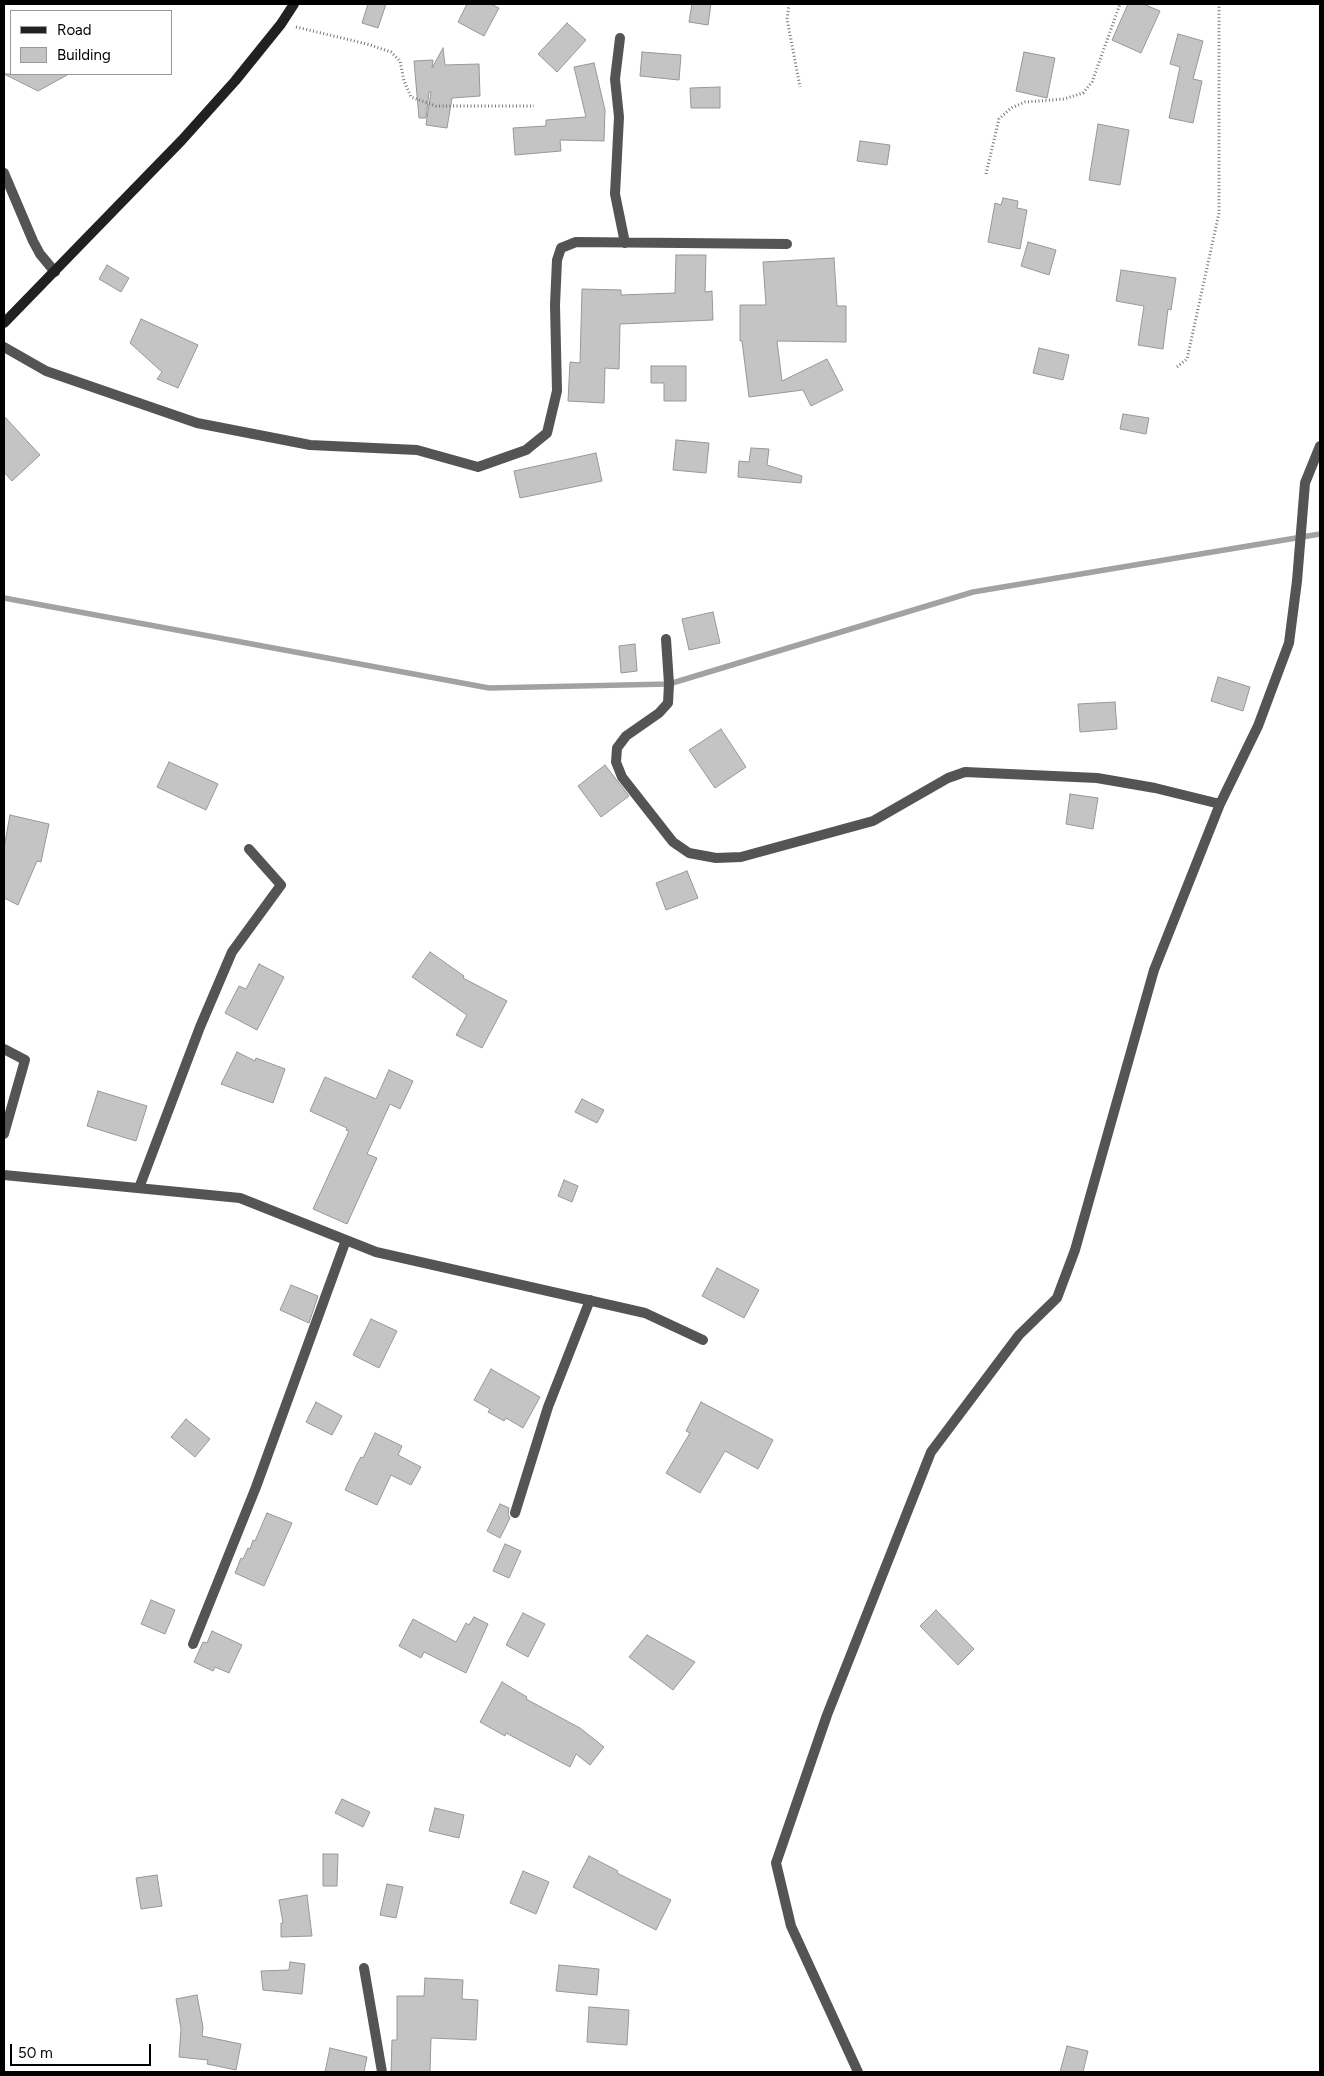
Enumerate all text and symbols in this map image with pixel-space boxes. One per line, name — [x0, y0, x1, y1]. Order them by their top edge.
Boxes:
legend — [10, 10, 172, 75]
text: Road — [57, 21, 92, 39]
text: Building — [57, 46, 111, 64]
scale bar — [12, 2034, 154, 2066]
text: 50 m — [18, 2044, 53, 2062]

